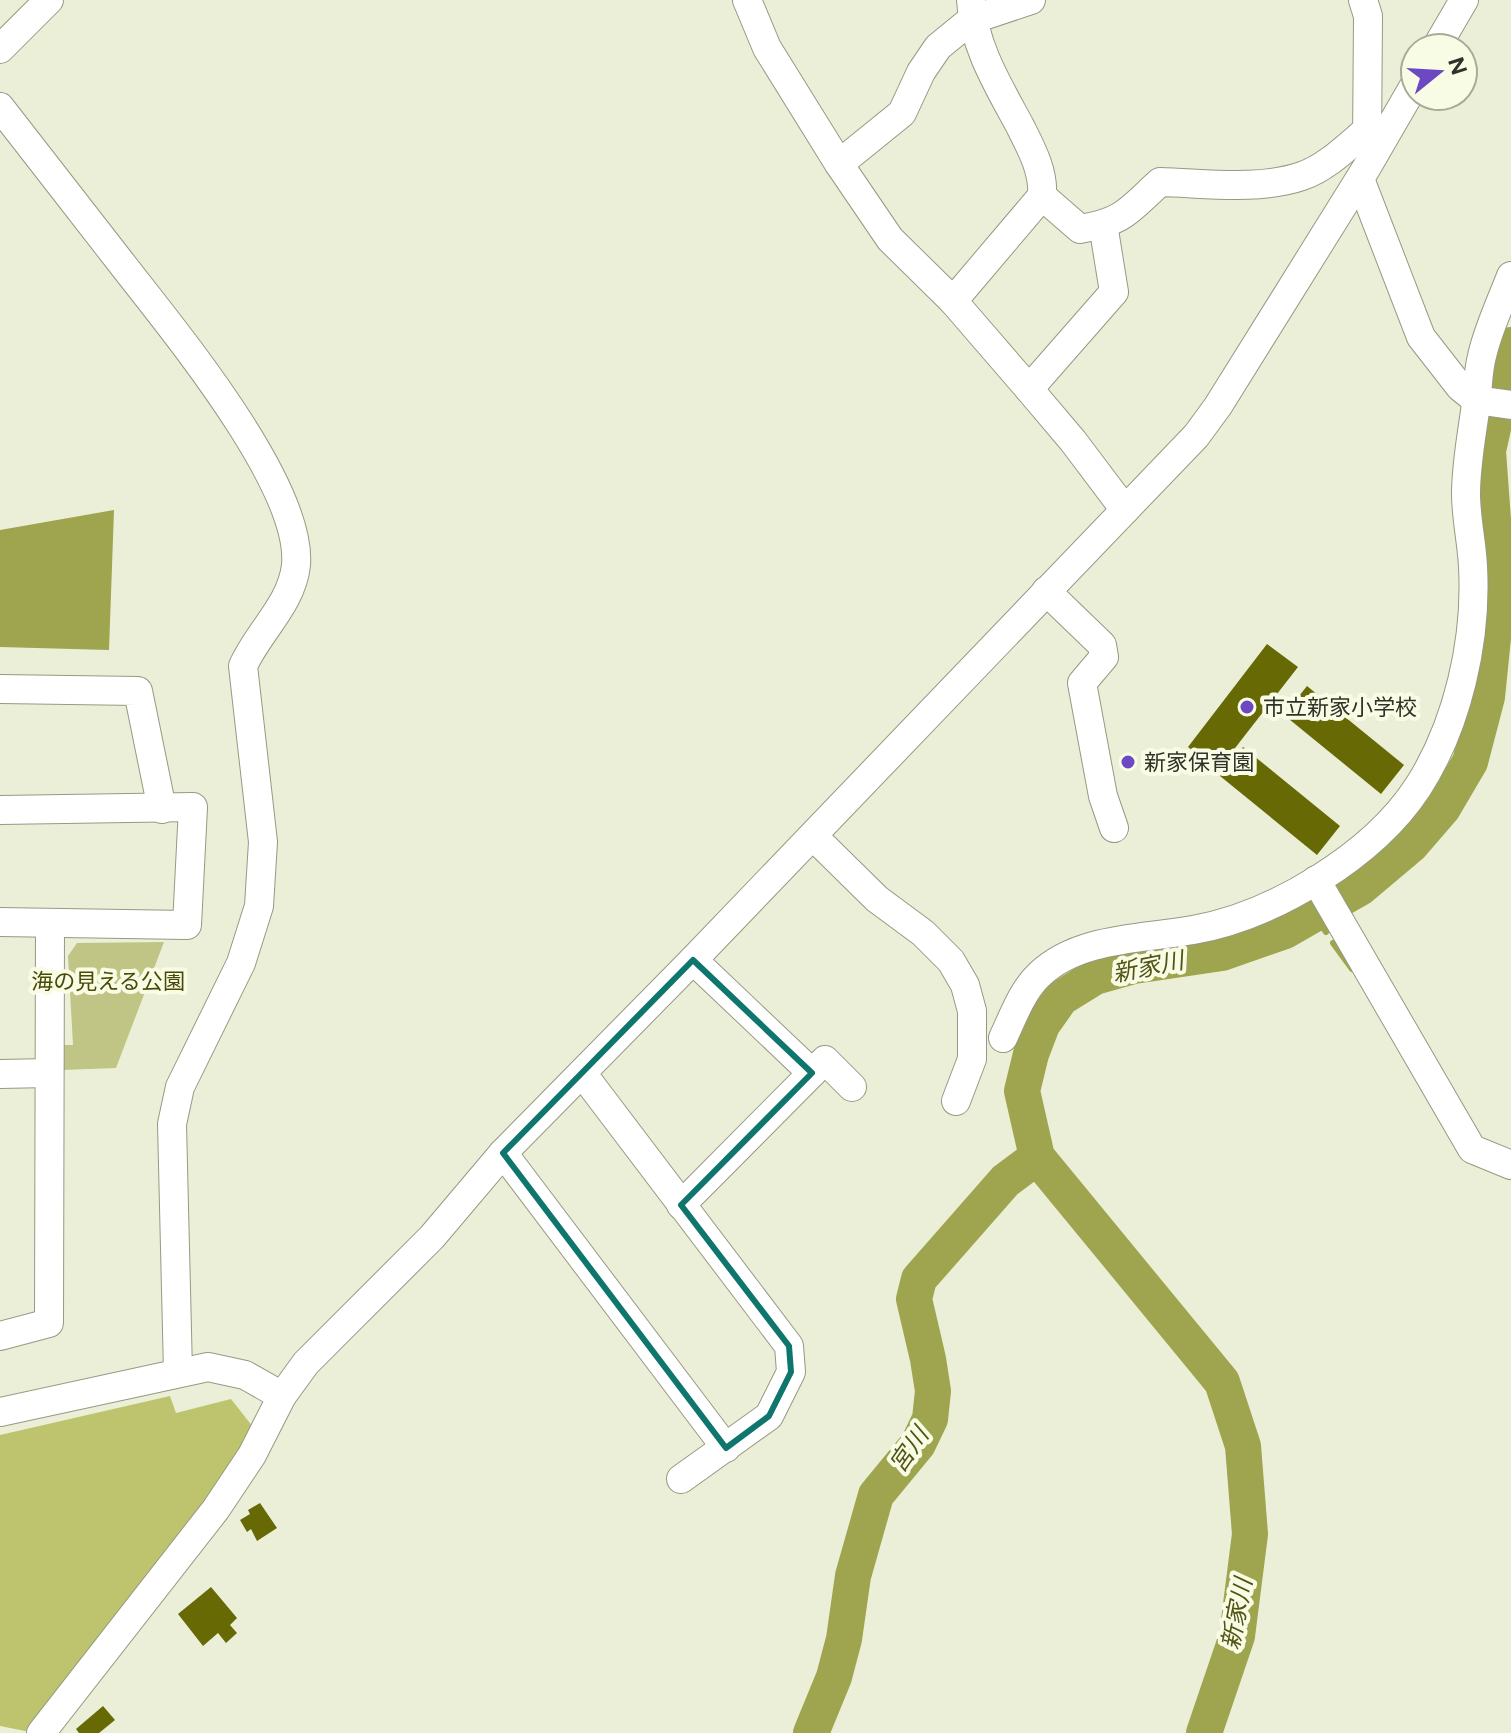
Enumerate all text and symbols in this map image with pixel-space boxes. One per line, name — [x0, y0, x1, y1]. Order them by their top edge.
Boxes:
north arrow — [1399, 32, 1479, 112]
text: N — [1442, 54, 1473, 78]
place label: 市立新家小学校 — [1263, 694, 1417, 721]
marker: 市立新家小学校 — [1238, 698, 1256, 716]
place label: 新家保育園 — [1144, 749, 1254, 776]
marker: 新家保育園 — [1119, 753, 1137, 771]
water label: 新家川 — [1110, 945, 1189, 988]
park label: 海の見える公園 — [31, 968, 185, 995]
water label: 宮川 — [883, 1419, 936, 1478]
water label: 新家川 — [1215, 1573, 1258, 1652]

